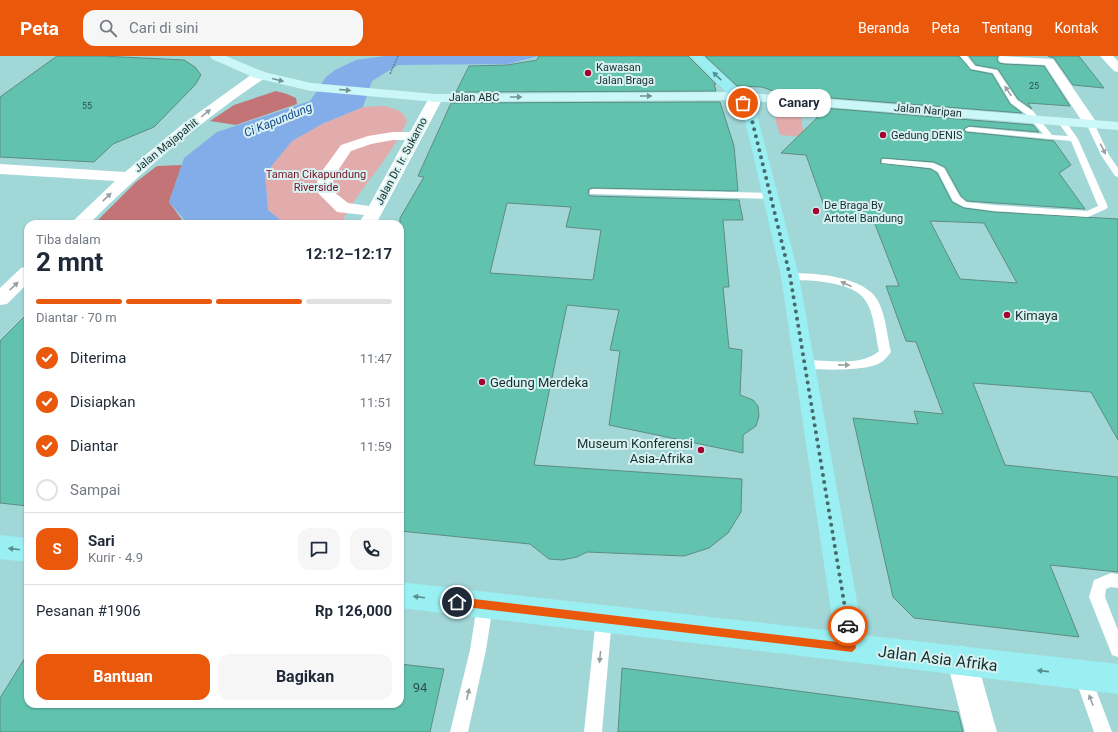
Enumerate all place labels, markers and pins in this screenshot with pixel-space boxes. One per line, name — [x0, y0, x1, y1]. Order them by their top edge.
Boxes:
place label: Kawasan Jalan Braga — [596, 61, 654, 87]
marker: Kawasan Jalan Braga — [583, 68, 593, 78]
pin — [726, 86, 760, 120]
callout: Canary — [767, 89, 831, 117]
place label: Gedung DENIS — [891, 129, 963, 142]
marker: Gedung DENIS — [878, 130, 888, 140]
place label: De Braga By Artotel Bandung — [824, 199, 903, 225]
marker: De Braga By Artotel Bandung — [811, 206, 821, 216]
place label: Kimaya — [1015, 308, 1058, 323]
marker: Kimaya — [1002, 310, 1012, 320]
place label: Gedung Merdeka — [490, 375, 588, 390]
marker: Gedung Merdeka — [477, 377, 487, 387]
place label: Museum Konferensi Asia-Afrika — [577, 436, 693, 466]
marker: Museum Konferensi Asia-Afrika — [696, 445, 706, 455]
pin — [440, 585, 474, 619]

